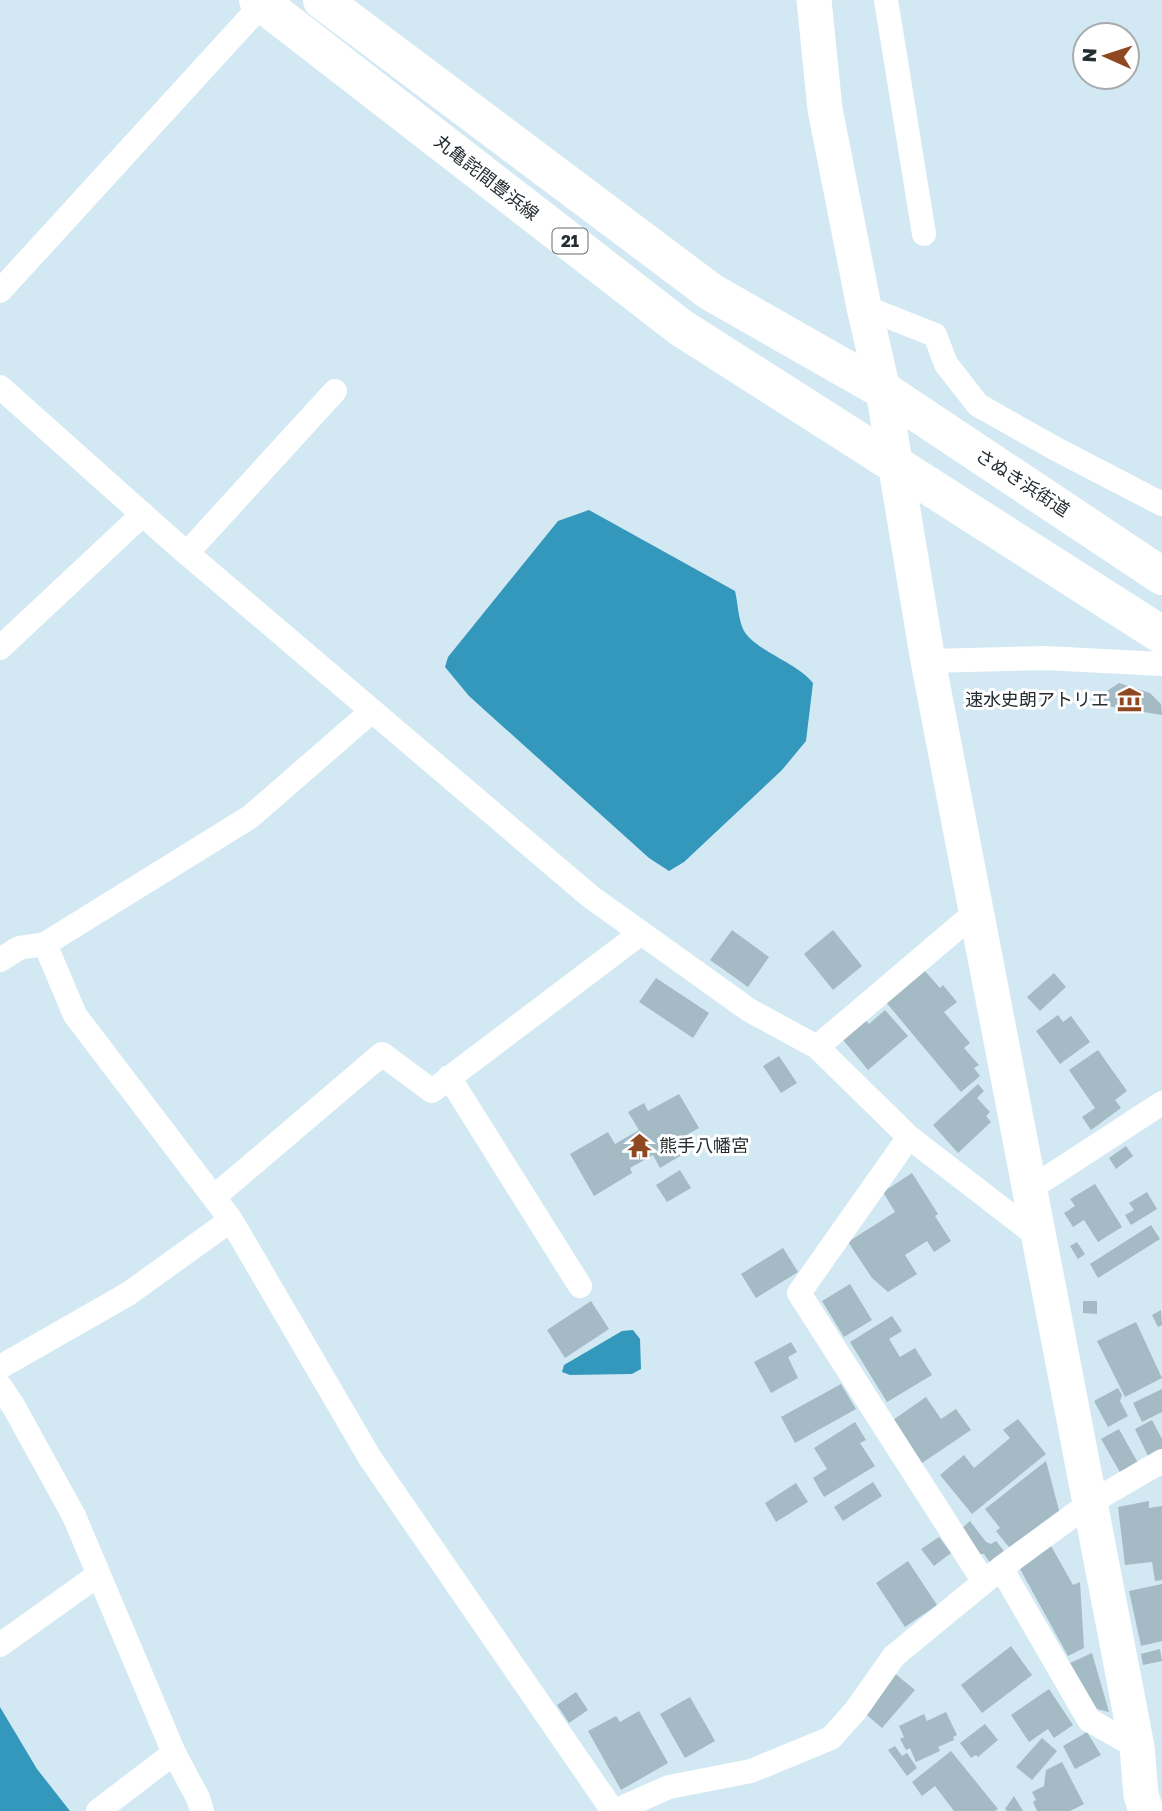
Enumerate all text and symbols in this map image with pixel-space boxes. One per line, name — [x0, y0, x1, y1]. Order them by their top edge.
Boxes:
north arrow — [1071, 21, 1141, 91]
text: N — [1077, 47, 1100, 63]
street label: 丸亀詫間豊浜線 — [431, 130, 543, 224]
road number: 21 — [552, 229, 588, 254]
street label: さぬき浜街道 — [972, 443, 1074, 521]
museum icon: 速水史朗アトリエ — [1115, 685, 1143, 713]
place label: 速水史朗アトリエ — [965, 688, 1109, 710]
temple icon: 熊手八幡宮 — [625, 1131, 653, 1159]
place label: 熊手八幡宮 — [659, 1134, 749, 1156]

